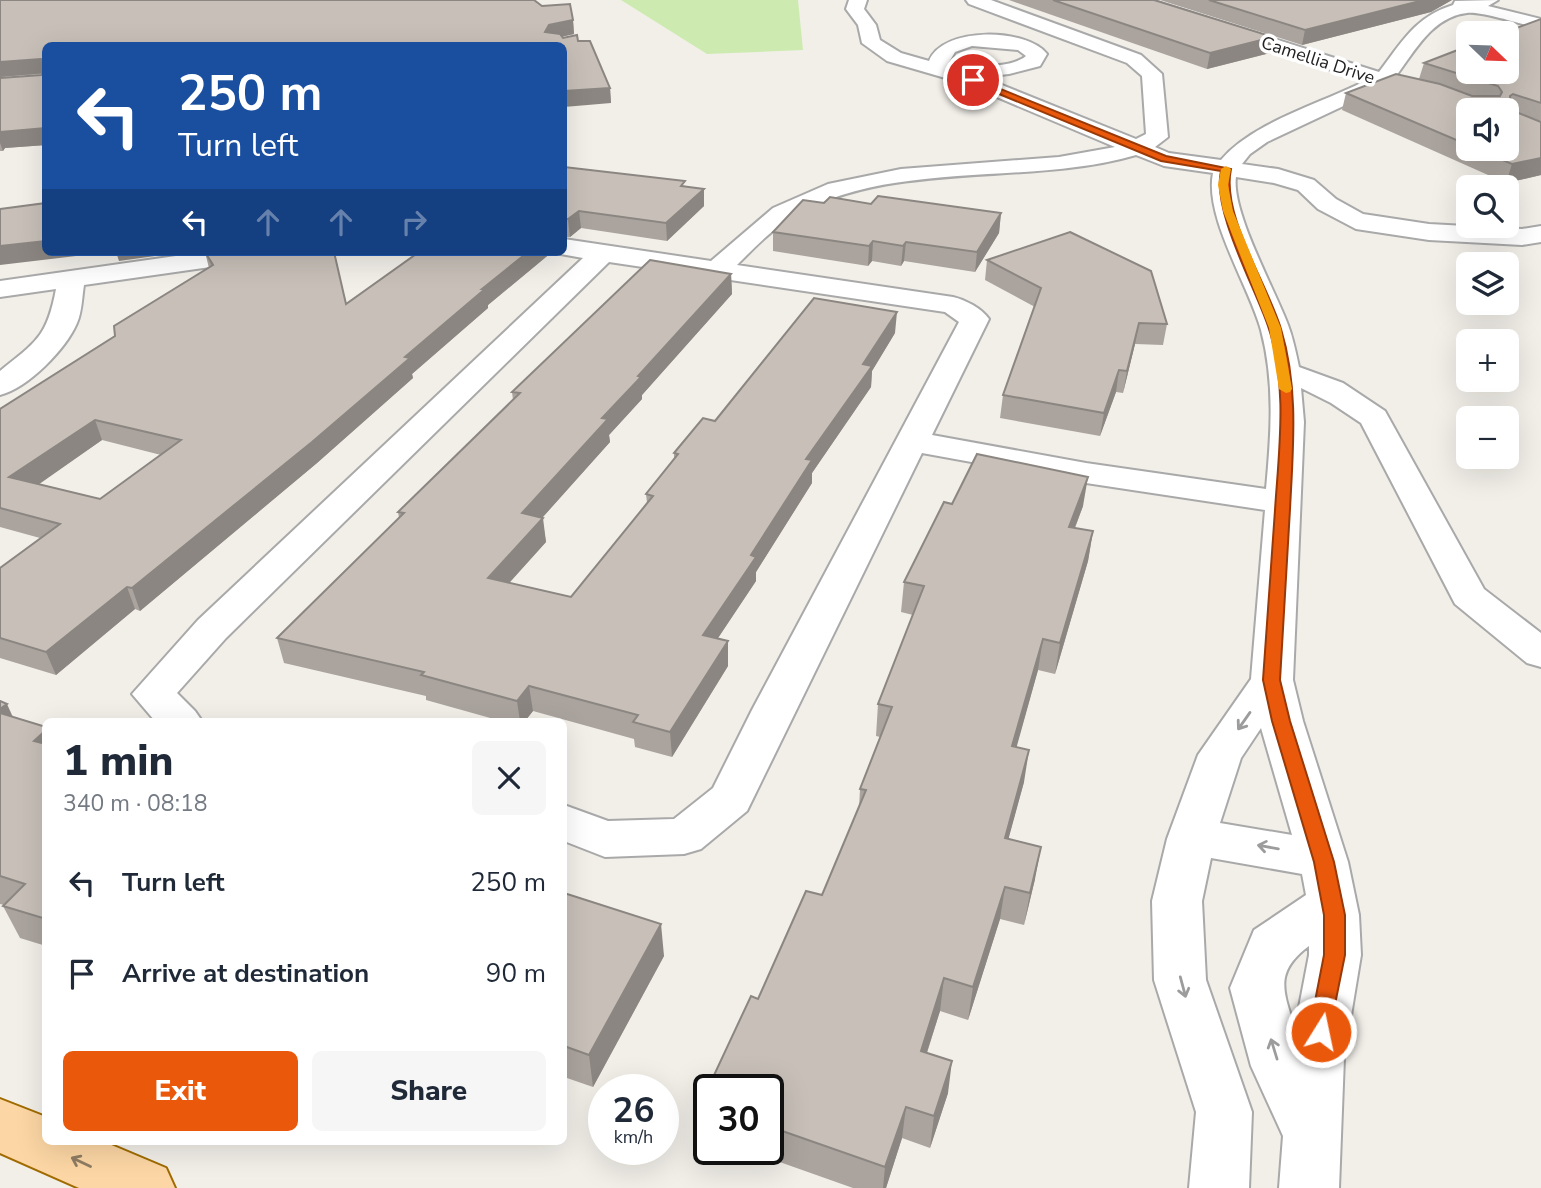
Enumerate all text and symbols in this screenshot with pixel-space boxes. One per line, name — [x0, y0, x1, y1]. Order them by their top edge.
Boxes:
north arrow — [1456, 21, 1519, 84]
map controls — [1456, 21, 1519, 469]
street label: Camellia Drive — [1258, 30, 1378, 90]
pin — [943, 50, 1003, 110]
text: 250 m — [178, 60, 322, 127]
icon: arrive — [954, 61, 992, 99]
icon: left — [63, 70, 154, 161]
button: sound — [1456, 98, 1519, 161]
text: Turn left — [178, 124, 298, 167]
button: search — [1456, 175, 1519, 238]
icon: left — [176, 203, 214, 241]
icon: ahead — [249, 203, 287, 241]
icon: ahead — [322, 203, 360, 241]
icon: right — [395, 203, 433, 241]
button: layers — [1456, 252, 1519, 315]
button: + — [1456, 329, 1519, 392]
button: − — [1456, 406, 1519, 469]
one-way arrow — [1237, 711, 1251, 730]
text: 1 min — [63, 733, 173, 790]
button: close — [472, 741, 546, 815]
text: 340 m · 08:18 — [63, 788, 208, 819]
one-way arrow — [1257, 840, 1280, 853]
icon: left — [63, 864, 101, 902]
text: Turn left — [122, 865, 225, 900]
text: 250 m — [470, 865, 546, 900]
icon: arrive — [63, 955, 101, 993]
text: Arrive at destination — [122, 956, 369, 991]
text: 90 m — [486, 956, 546, 991]
one-way arrow — [1177, 975, 1190, 998]
position arrow — [1284, 995, 1358, 1069]
one-way arrow — [1267, 1038, 1280, 1060]
button: Exit — [63, 1051, 298, 1131]
button: Share — [312, 1051, 546, 1131]
speed limit sign: 30 — [693, 1074, 784, 1165]
text: 26 — [612, 1087, 655, 1134]
text: km/h — [614, 1125, 653, 1149]
one-way arrow — [71, 1155, 93, 1168]

